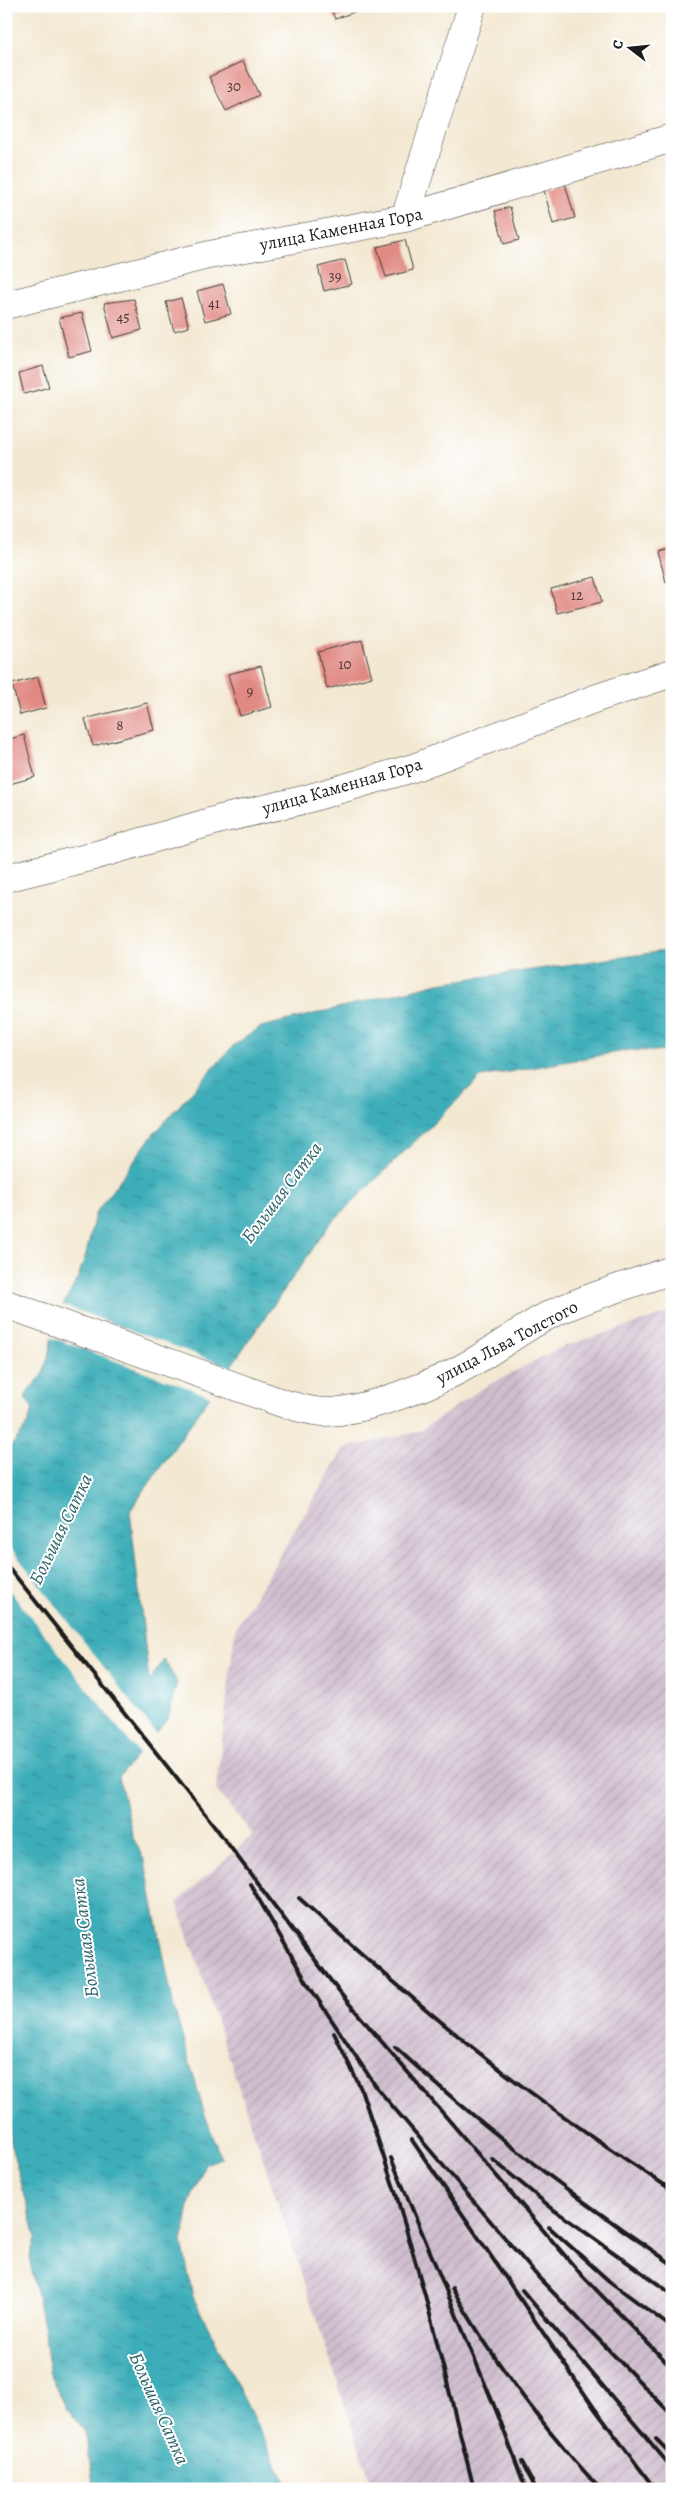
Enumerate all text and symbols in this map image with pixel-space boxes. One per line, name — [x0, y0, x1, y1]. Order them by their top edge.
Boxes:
north arrow — [606, 22, 656, 72]
text: С — [608, 37, 628, 51]
house number: 30 — [227, 76, 241, 96]
street label: улица Каменная Гора — [257, 201, 425, 257]
house number: 39 — [328, 266, 342, 286]
house number: 41 — [208, 293, 220, 313]
house number: 45 — [116, 307, 130, 327]
house number: 12 — [571, 585, 583, 605]
house number: 10 — [338, 654, 352, 674]
house number: 9 — [247, 681, 254, 701]
house number: 8 — [116, 715, 124, 735]
street label: улица Каменная Гора — [258, 751, 425, 821]
water label: Большая Сатка — [235, 1136, 329, 1249]
street label: улица Льва Толстого — [431, 1294, 582, 1390]
water label: Большая Сатка — [23, 1469, 99, 1589]
water label: Большая Сатка — [65, 1876, 105, 1999]
water label: Большая Сатка — [123, 2348, 196, 2469]

